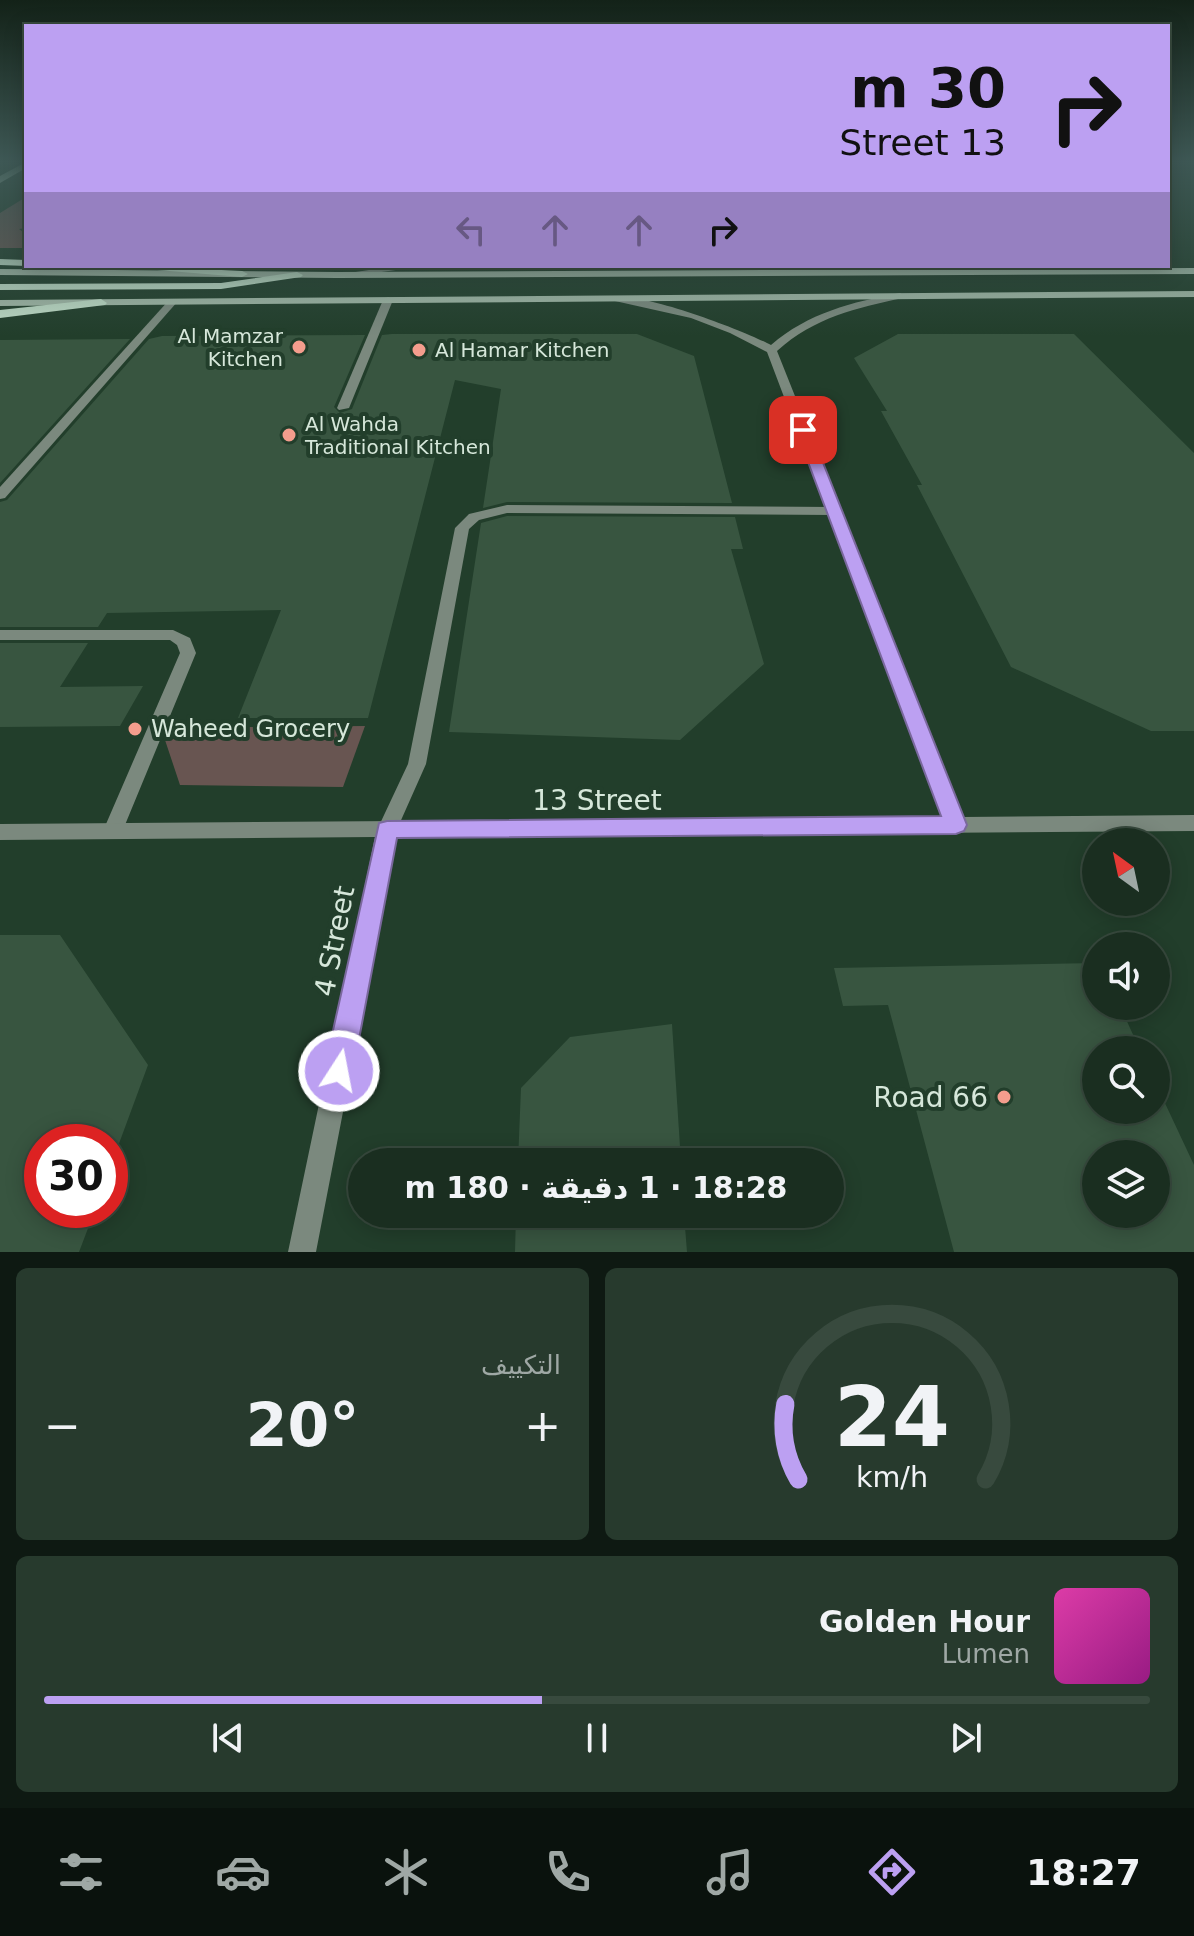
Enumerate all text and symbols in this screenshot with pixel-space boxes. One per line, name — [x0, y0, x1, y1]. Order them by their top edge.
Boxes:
text: 30 m — [850, 55, 1006, 120]
icon: right — [1034, 56, 1138, 160]
text: 13 Street — [839, 122, 1006, 163]
icon: left — [449, 208, 493, 252]
icon: ahead — [533, 208, 577, 252]
icon: ahead — [617, 208, 661, 252]
icon: right — [701, 208, 745, 252]
place label: Al Mamzar Kitchen — [177, 324, 284, 371]
marker: Al Mamzar Kitchen — [290, 338, 308, 356]
place label: Al Hamar Kitchen — [435, 338, 609, 362]
marker: Al Hamar Kitchen — [410, 341, 428, 359]
pin — [769, 396, 837, 464]
icon: arrive — [781, 408, 825, 452]
place label: Al Wahda Traditional Kitchen — [304, 412, 491, 459]
marker: Al Wahda Traditional Kitchen — [280, 426, 298, 444]
place label: Waheed Grocery — [151, 715, 350, 743]
marker: Waheed Grocery — [126, 720, 144, 738]
street label: 13 Street — [532, 784, 662, 817]
north arrow — [1082, 828, 1170, 916]
map controls — [1082, 828, 1170, 1228]
street label: 4 Street — [308, 883, 361, 999]
button: sound — [1082, 932, 1170, 1020]
position arrow — [297, 1029, 381, 1113]
button: search — [1082, 1036, 1170, 1124]
place label: Road 66 — [873, 1081, 988, 1114]
marker: Road 66 — [995, 1088, 1013, 1106]
speed limit sign: 30 — [24, 1124, 128, 1228]
button: layers — [1082, 1140, 1170, 1228]
text: 18:28 · 1 دقيقة · 180 m — [405, 1170, 787, 1205]
text: التكييف — [481, 1350, 561, 1380]
text: 24 — [834, 1369, 949, 1466]
text: 20° — [246, 1390, 359, 1460]
text: − — [44, 1400, 81, 1451]
text: + — [524, 1400, 561, 1451]
text: km/h — [855, 1460, 928, 1494]
text: Golden Hour — [819, 1604, 1030, 1639]
text: Lumen — [942, 1639, 1030, 1669]
icon: previous — [206, 1716, 250, 1760]
icon: pause — [575, 1716, 619, 1760]
icon: next — [944, 1716, 988, 1760]
icon: filters — [53, 1844, 109, 1900]
icon: car — [215, 1844, 271, 1900]
icon: climate — [378, 1844, 434, 1900]
icon: phone — [540, 1844, 596, 1900]
icon: music — [702, 1844, 758, 1900]
icon: directions — [864, 1844, 920, 1900]
text: 18:27 — [1026, 1852, 1141, 1893]

